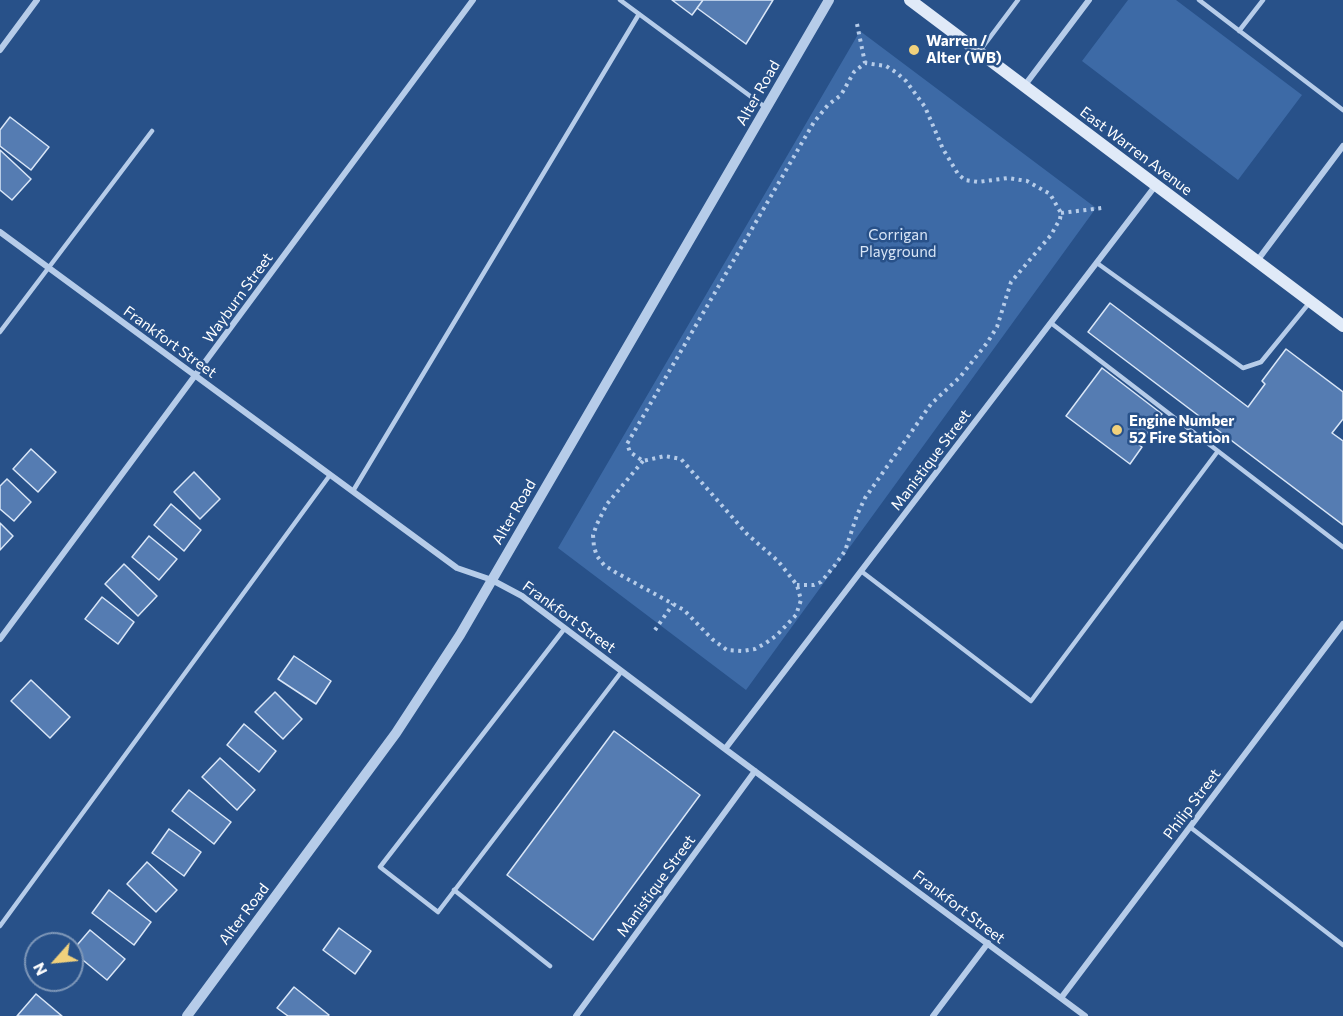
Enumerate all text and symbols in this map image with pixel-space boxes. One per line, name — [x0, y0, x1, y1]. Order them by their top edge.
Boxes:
place label: Warren / Alter (WB) — [926, 32, 1002, 67]
marker: Warren / Alter (WB) — [907, 43, 921, 57]
street label: Alter Road — [732, 57, 784, 129]
street label: East Warren Avenue — [1076, 103, 1196, 199]
park label: Corrigan Playground — [860, 226, 936, 261]
street label: Wayburn Street — [199, 249, 277, 347]
street label: Frankfort Street — [120, 302, 220, 382]
street label: Manistique Street — [887, 406, 975, 514]
place label: Engine Number 52 Fire Station — [1129, 412, 1234, 447]
marker: Engine Number 52 Fire Station — [1110, 423, 1124, 437]
street label: Alter Road — [488, 476, 540, 548]
street label: Frankfort Street — [519, 577, 619, 657]
street label: Philip Street — [1160, 765, 1224, 843]
street label: Manistique Street — [613, 832, 699, 940]
street label: Frankfort Street — [909, 866, 1009, 948]
street label: Alter Road — [215, 880, 273, 948]
north arrow — [24, 932, 84, 992]
text: N — [28, 960, 50, 979]

